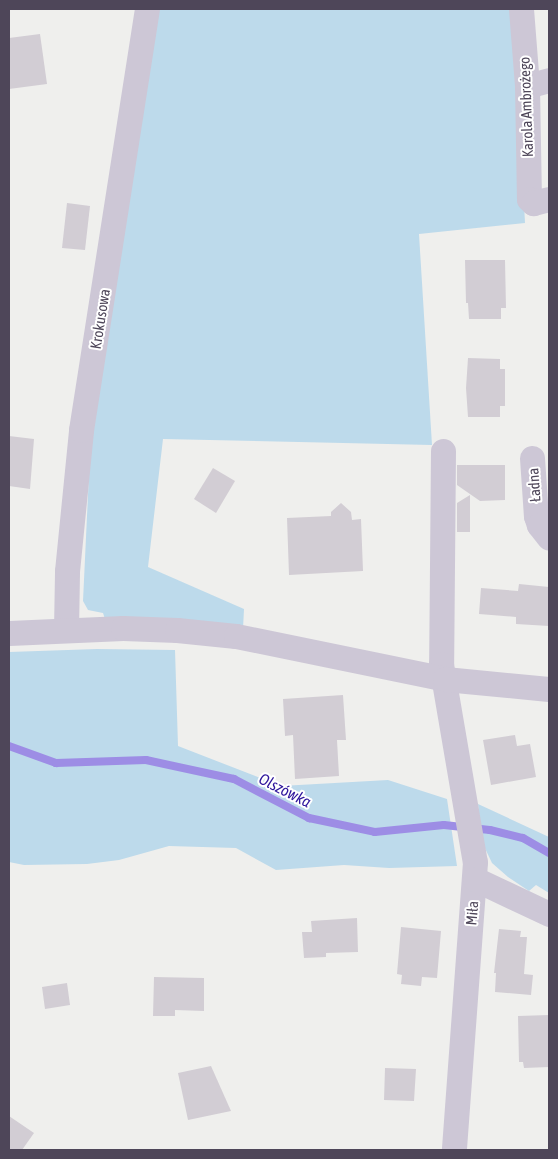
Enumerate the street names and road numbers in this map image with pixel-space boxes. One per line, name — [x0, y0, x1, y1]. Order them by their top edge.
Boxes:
street label: Karola Ambrożego — [515, 57, 537, 157]
street label: Krokusowa — [86, 288, 114, 350]
street label: Ładna — [524, 467, 544, 503]
street label: Miła — [462, 900, 482, 926]

